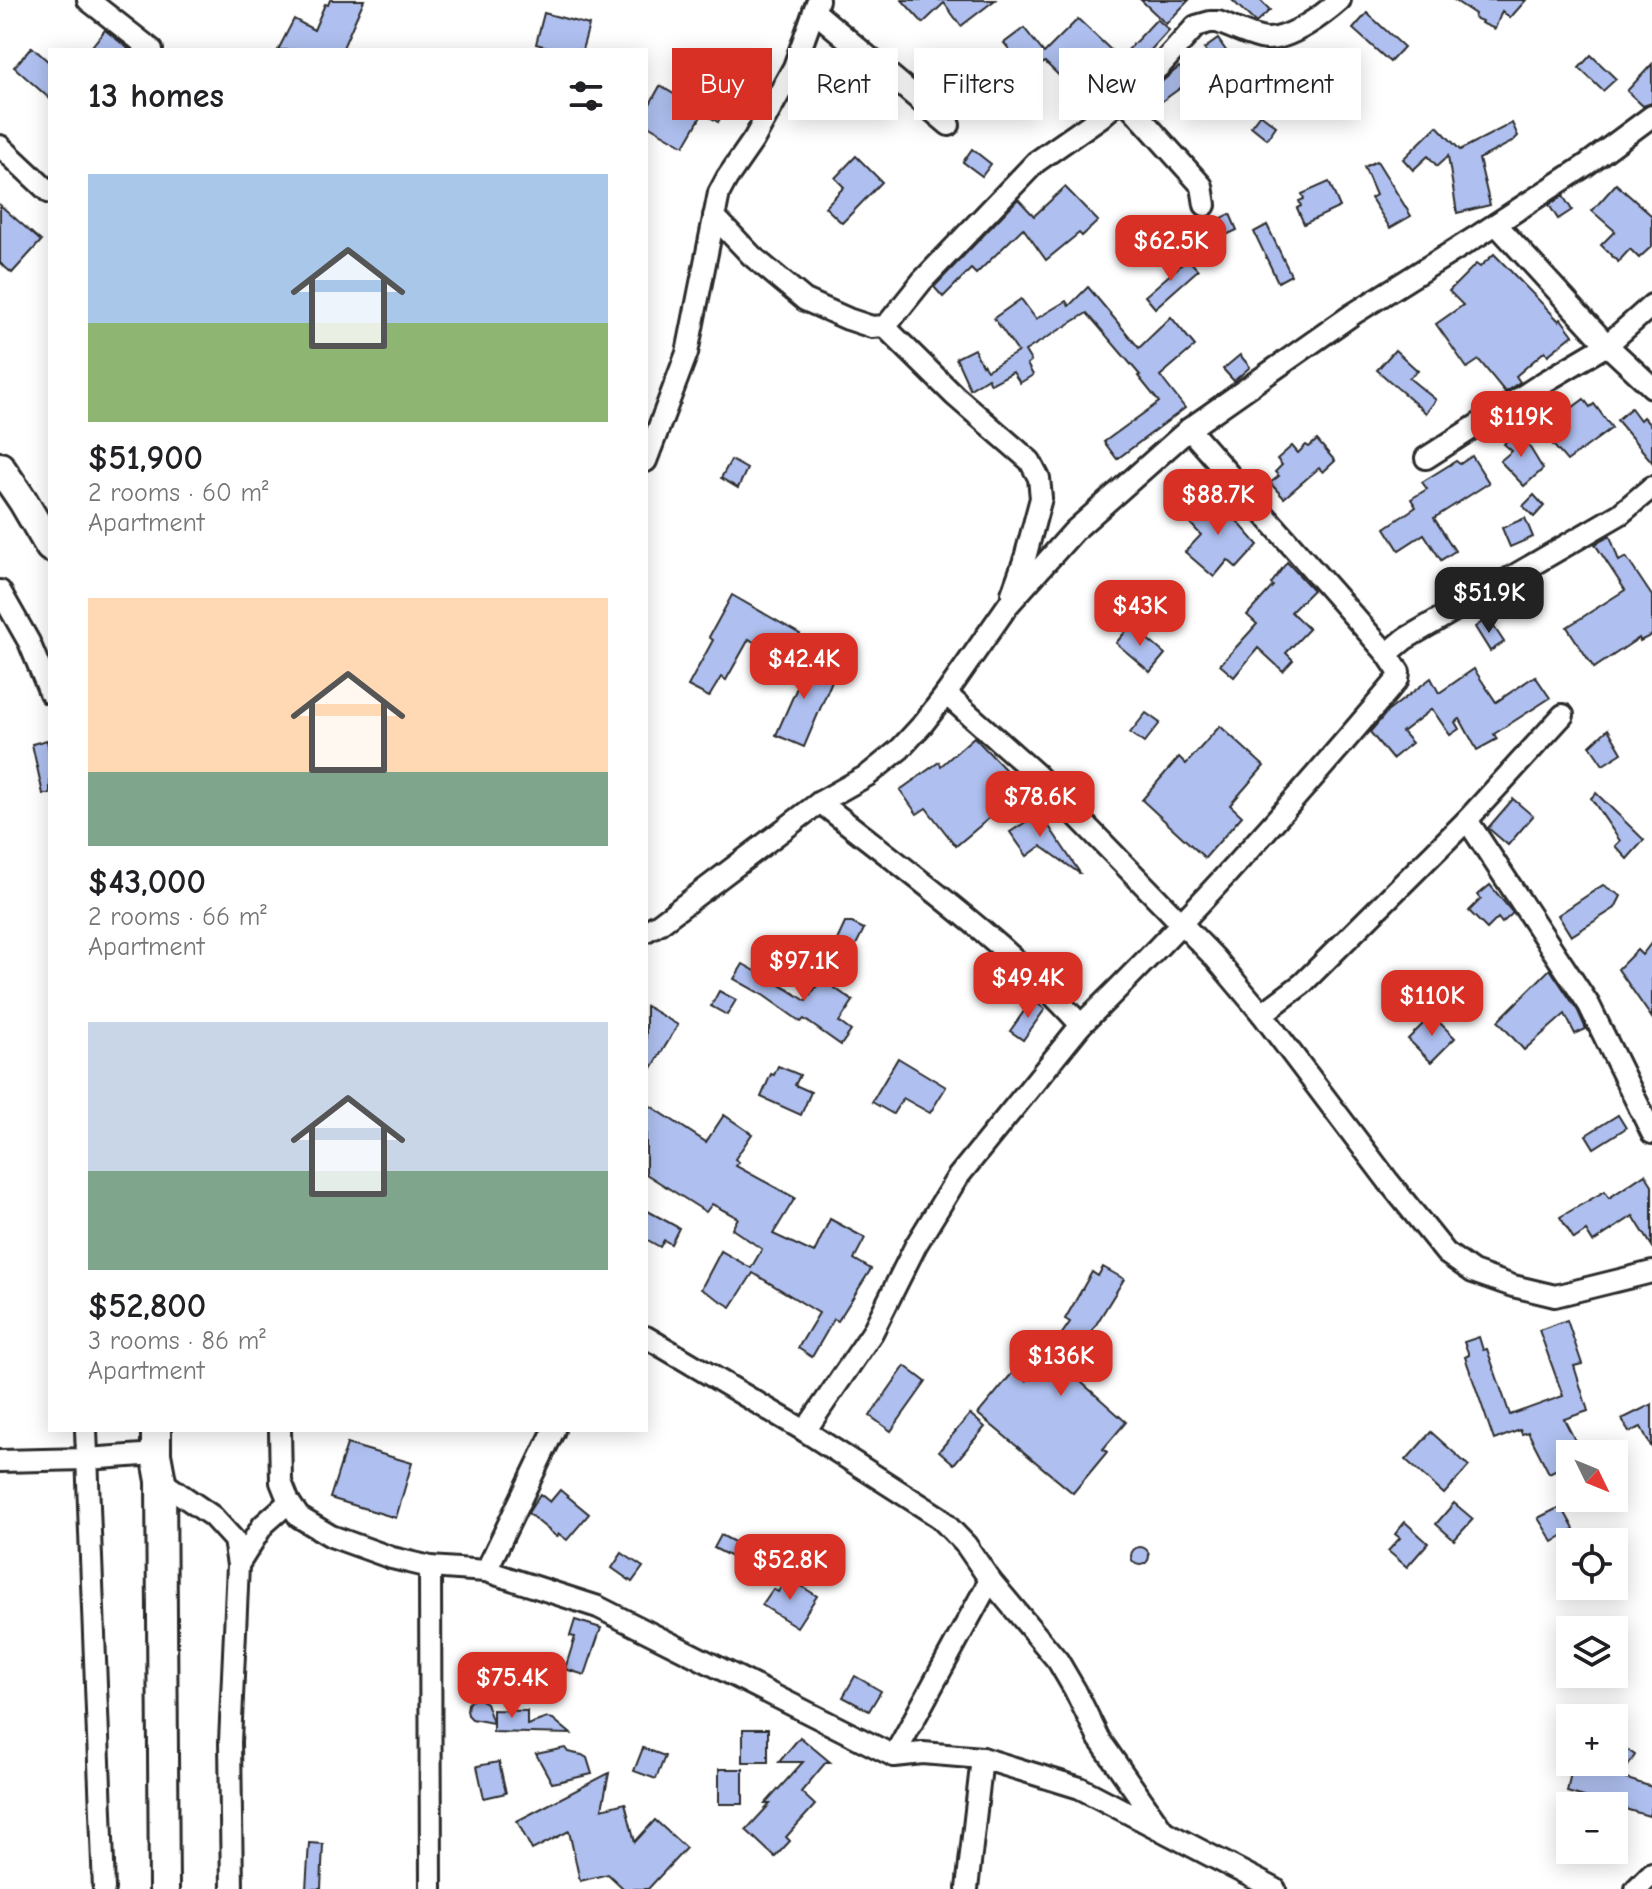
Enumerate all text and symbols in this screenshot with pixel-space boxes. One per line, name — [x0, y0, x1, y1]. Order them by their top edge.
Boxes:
chip: Buy — [672, 48, 772, 120]
chip: Rent — [788, 48, 898, 120]
chip: Filters — [914, 48, 1043, 120]
chip: New — [1059, 48, 1164, 120]
chip: Apartment — [1180, 48, 1361, 120]
icon: filters — [564, 74, 608, 118]
text: 13 homes — [88, 76, 224, 116]
pin: $62.5K — [1106, 215, 1236, 283]
icon: home — [276, 226, 420, 370]
text: $62.5K — [1133, 226, 1209, 256]
pin: $119K — [1465, 391, 1577, 459]
text: $119K — [1489, 402, 1553, 432]
text: $51,900 — [88, 438, 203, 478]
pin: $88.7K — [1153, 469, 1283, 537]
text: 2 rooms · 60 m² — [88, 478, 269, 508]
text: $88.7K — [1181, 480, 1255, 510]
text: Apartment — [88, 508, 204, 538]
pin: $51.9K — [1424, 567, 1554, 635]
text: $51.9K — [1453, 578, 1525, 608]
pin: $43K — [1093, 580, 1187, 648]
text: $43K — [1112, 591, 1168, 621]
pin: $42.4K — [739, 633, 869, 701]
text: $42.4K — [768, 644, 840, 674]
icon: home — [276, 650, 420, 794]
pin: $78.6K — [975, 771, 1105, 839]
text: $78.6K — [1004, 782, 1076, 812]
text: $43,000 — [88, 862, 206, 902]
text: 2 rooms · 66 m² — [88, 902, 267, 932]
text: Apartment — [88, 932, 204, 962]
pin: $97.1K — [739, 935, 869, 1003]
text: $97.1K — [769, 946, 839, 976]
pin: $49.4K — [963, 952, 1093, 1020]
text: $49.4K — [992, 963, 1064, 993]
pin: $110K — [1376, 970, 1488, 1038]
text: $110K — [1399, 981, 1465, 1011]
icon: home — [276, 1074, 420, 1218]
text: $52,800 — [88, 1286, 206, 1326]
text: 3 rooms · 86 m² — [88, 1326, 266, 1356]
pin: $136K — [1005, 1330, 1117, 1398]
text: $136K — [1028, 1341, 1094, 1371]
text: Apartment — [88, 1356, 204, 1386]
north arrow — [1556, 1440, 1628, 1512]
map controls — [1556, 1440, 1628, 1864]
button: locate — [1556, 1528, 1628, 1600]
pin: $52.8K — [725, 1534, 855, 1602]
text: $52.8K — [752, 1545, 828, 1575]
button: layers — [1556, 1616, 1628, 1688]
pin: $75.4K — [447, 1652, 577, 1720]
text: $75.4K — [476, 1663, 548, 1693]
button: + — [1556, 1704, 1628, 1776]
button: − — [1556, 1792, 1628, 1864]

